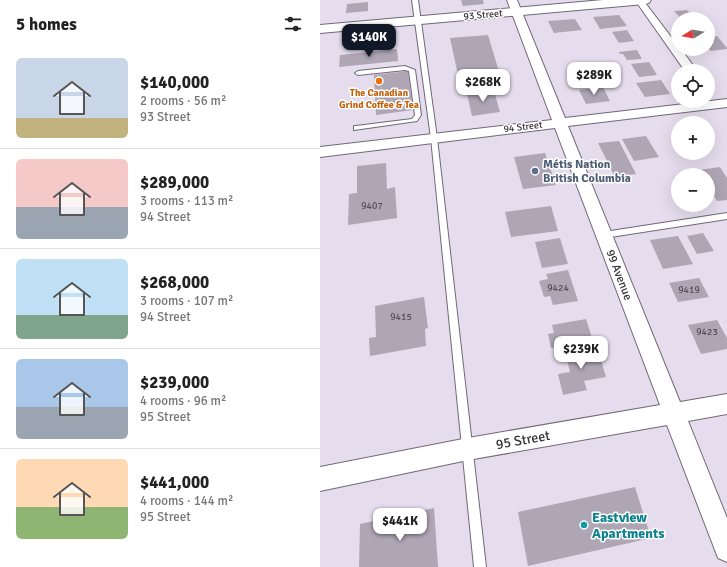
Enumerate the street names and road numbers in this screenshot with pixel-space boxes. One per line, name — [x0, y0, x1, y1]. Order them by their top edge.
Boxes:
street label: 93 Street — [463, 7, 503, 23]
street label: 94 Street — [503, 119, 544, 135]
street label: 99 Avenue — [602, 248, 636, 302]
street label: 95 Street — [495, 427, 551, 453]

